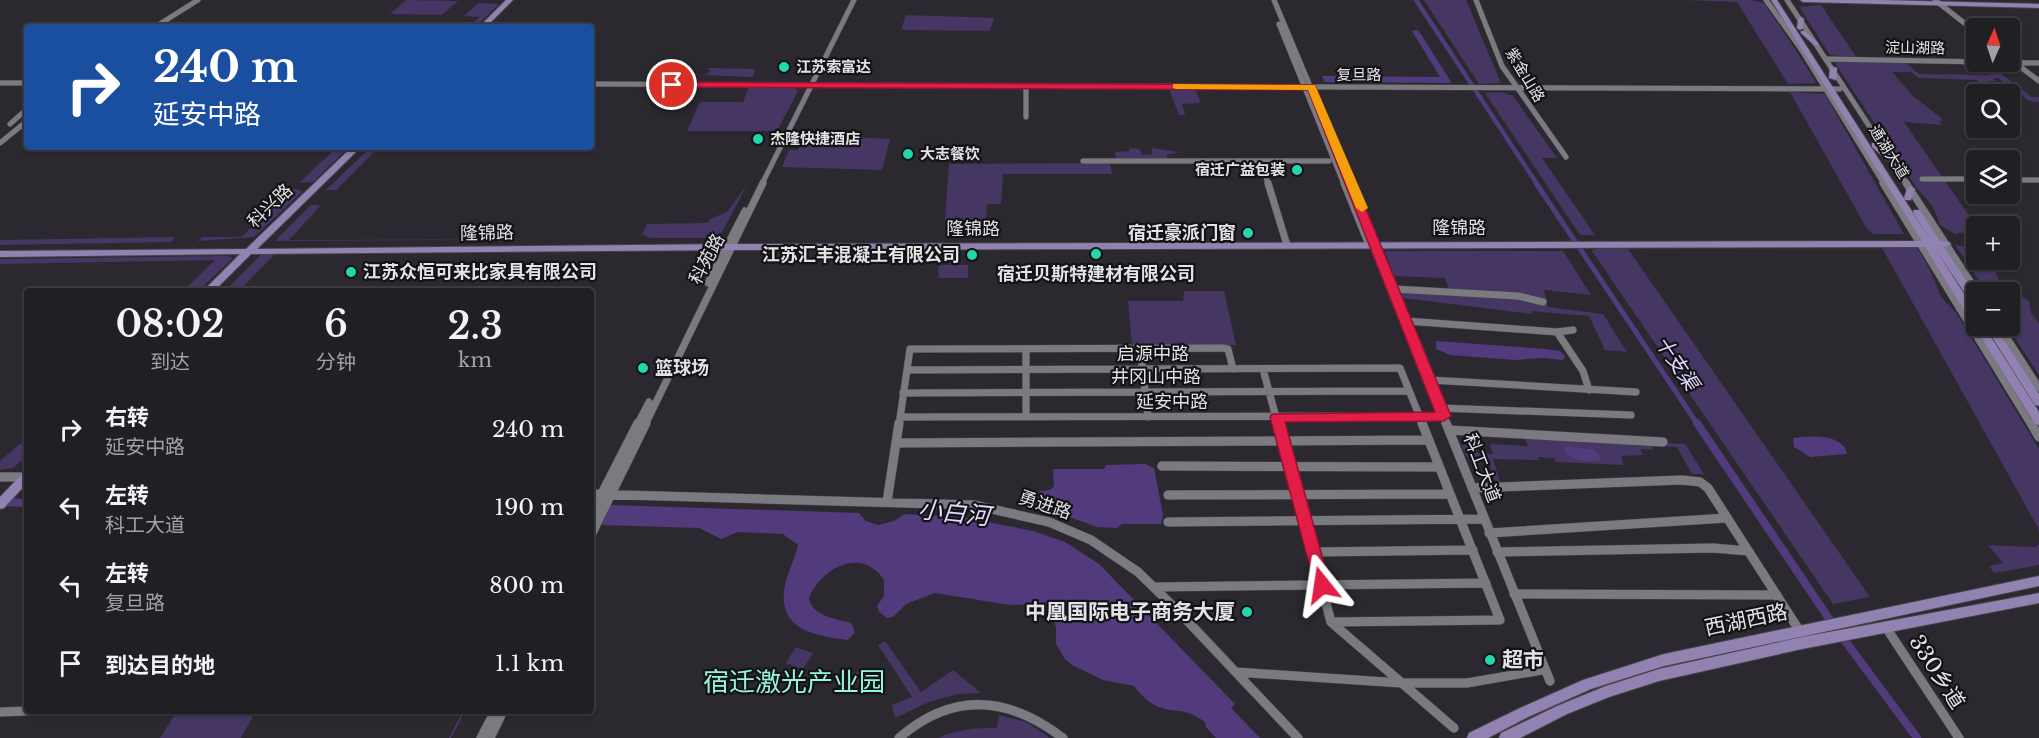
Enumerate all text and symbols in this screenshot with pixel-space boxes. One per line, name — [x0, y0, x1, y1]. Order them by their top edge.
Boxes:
north arrow — [1966, 18, 2020, 72]
map controls — [1966, 18, 2020, 336]
street label: 淀山湖路 — [1885, 37, 1945, 58]
text: 240 m — [153, 41, 298, 93]
street label: 紫金山路 — [1502, 44, 1549, 105]
icon: right — [54, 48, 132, 126]
place label: 江苏索富达 — [796, 57, 871, 76]
pin — [646, 59, 697, 110]
marker: 江苏索富达 — [777, 60, 791, 74]
street label: 复旦路 — [1336, 65, 1382, 84]
icon: arrive — [655, 68, 688, 101]
button: search — [1966, 84, 2020, 138]
text: 延安中路 — [153, 98, 261, 131]
street label: 通湖大道 — [1865, 121, 1913, 182]
place label: 杰隆快捷酒店 — [770, 129, 860, 148]
marker: 杰隆快捷酒店 — [751, 132, 765, 146]
place label: 大志餐饮 — [920, 144, 980, 163]
marker: 大志餐饮 — [901, 147, 915, 161]
button: layers — [1966, 150, 2020, 204]
place label: 宿迁广益包装 — [1195, 160, 1285, 179]
marker: 宿迁广益包装 — [1290, 163, 1304, 177]
street label: 科兴路 — [243, 179, 297, 233]
button: + — [1966, 216, 2020, 270]
street label: 隆锦路 — [1432, 217, 1486, 239]
street label: 隆锦路 — [946, 218, 1000, 240]
street label: 隆锦路 — [460, 222, 514, 244]
place label: 宿迁豪派门窗 — [1128, 222, 1236, 244]
marker: 宿迁豪派门窗 — [1241, 226, 1255, 240]
street label: 科苑路 — [685, 230, 729, 288]
place label: 江苏汇丰混凝土有限公司 — [762, 244, 960, 266]
marker: 宿迁贝斯特建材有限公司 — [1089, 247, 1103, 261]
marker: 江苏汇丰混凝土有限公司 — [965, 248, 979, 262]
place label: 江苏众恒可来比家具有限公司 — [363, 261, 597, 283]
place label: 宿迁贝斯特建材有限公司 — [997, 263, 1195, 285]
marker: 江苏众恒可来比家具有限公司 — [344, 265, 358, 279]
button: − — [1966, 282, 2020, 336]
text: 08:02 — [115, 302, 225, 347]
text: 6 — [324, 302, 348, 347]
text: 2.3 — [447, 304, 503, 349]
water label: 十支渠 — [1650, 331, 1705, 397]
street label: 启源中路 — [1117, 343, 1189, 365]
text: km — [458, 348, 492, 372]
text: 到达 — [150, 350, 190, 374]
text: 分钟 — [316, 350, 356, 374]
place label: 篮球场 — [655, 357, 709, 379]
marker: 篮球场 — [636, 361, 650, 375]
street label: 井冈山中路 — [1111, 366, 1201, 388]
street label: 延安中路 — [1136, 391, 1208, 413]
text: 右转 — [105, 404, 149, 431]
icon: right — [54, 413, 87, 446]
text: 240 m — [492, 416, 564, 443]
street label: 科工大道 — [1459, 430, 1505, 506]
text: 延安中路 — [105, 435, 185, 459]
text: 左转 — [105, 482, 149, 509]
street label: 勇进路 — [1016, 486, 1074, 524]
icon: left — [54, 491, 87, 524]
text: 190 m — [494, 494, 564, 521]
water label: 小白河 — [917, 494, 995, 531]
text: 科工大道 — [105, 513, 185, 537]
position arrow — [1290, 553, 1354, 617]
text: 左转 — [105, 560, 149, 587]
icon: left — [54, 569, 87, 602]
text: 800 m — [489, 572, 564, 599]
text: 复旦路 — [105, 591, 165, 615]
place label: 中凰国际电子商务大厦 — [1025, 599, 1235, 625]
street label: 西湖西路 — [1702, 599, 1790, 641]
marker: 中凰国际电子商务大厦 — [1240, 605, 1254, 619]
street label: 330乡道 — [1904, 630, 1970, 714]
icon: arrive — [54, 647, 87, 680]
place label: 超市 — [1502, 647, 1544, 673]
text: 1.1 km — [495, 650, 564, 677]
text: 到达目的地 — [105, 652, 215, 679]
marker: 超市 — [1483, 653, 1497, 667]
district label: 宿迁激光产业园 — [703, 666, 885, 698]

